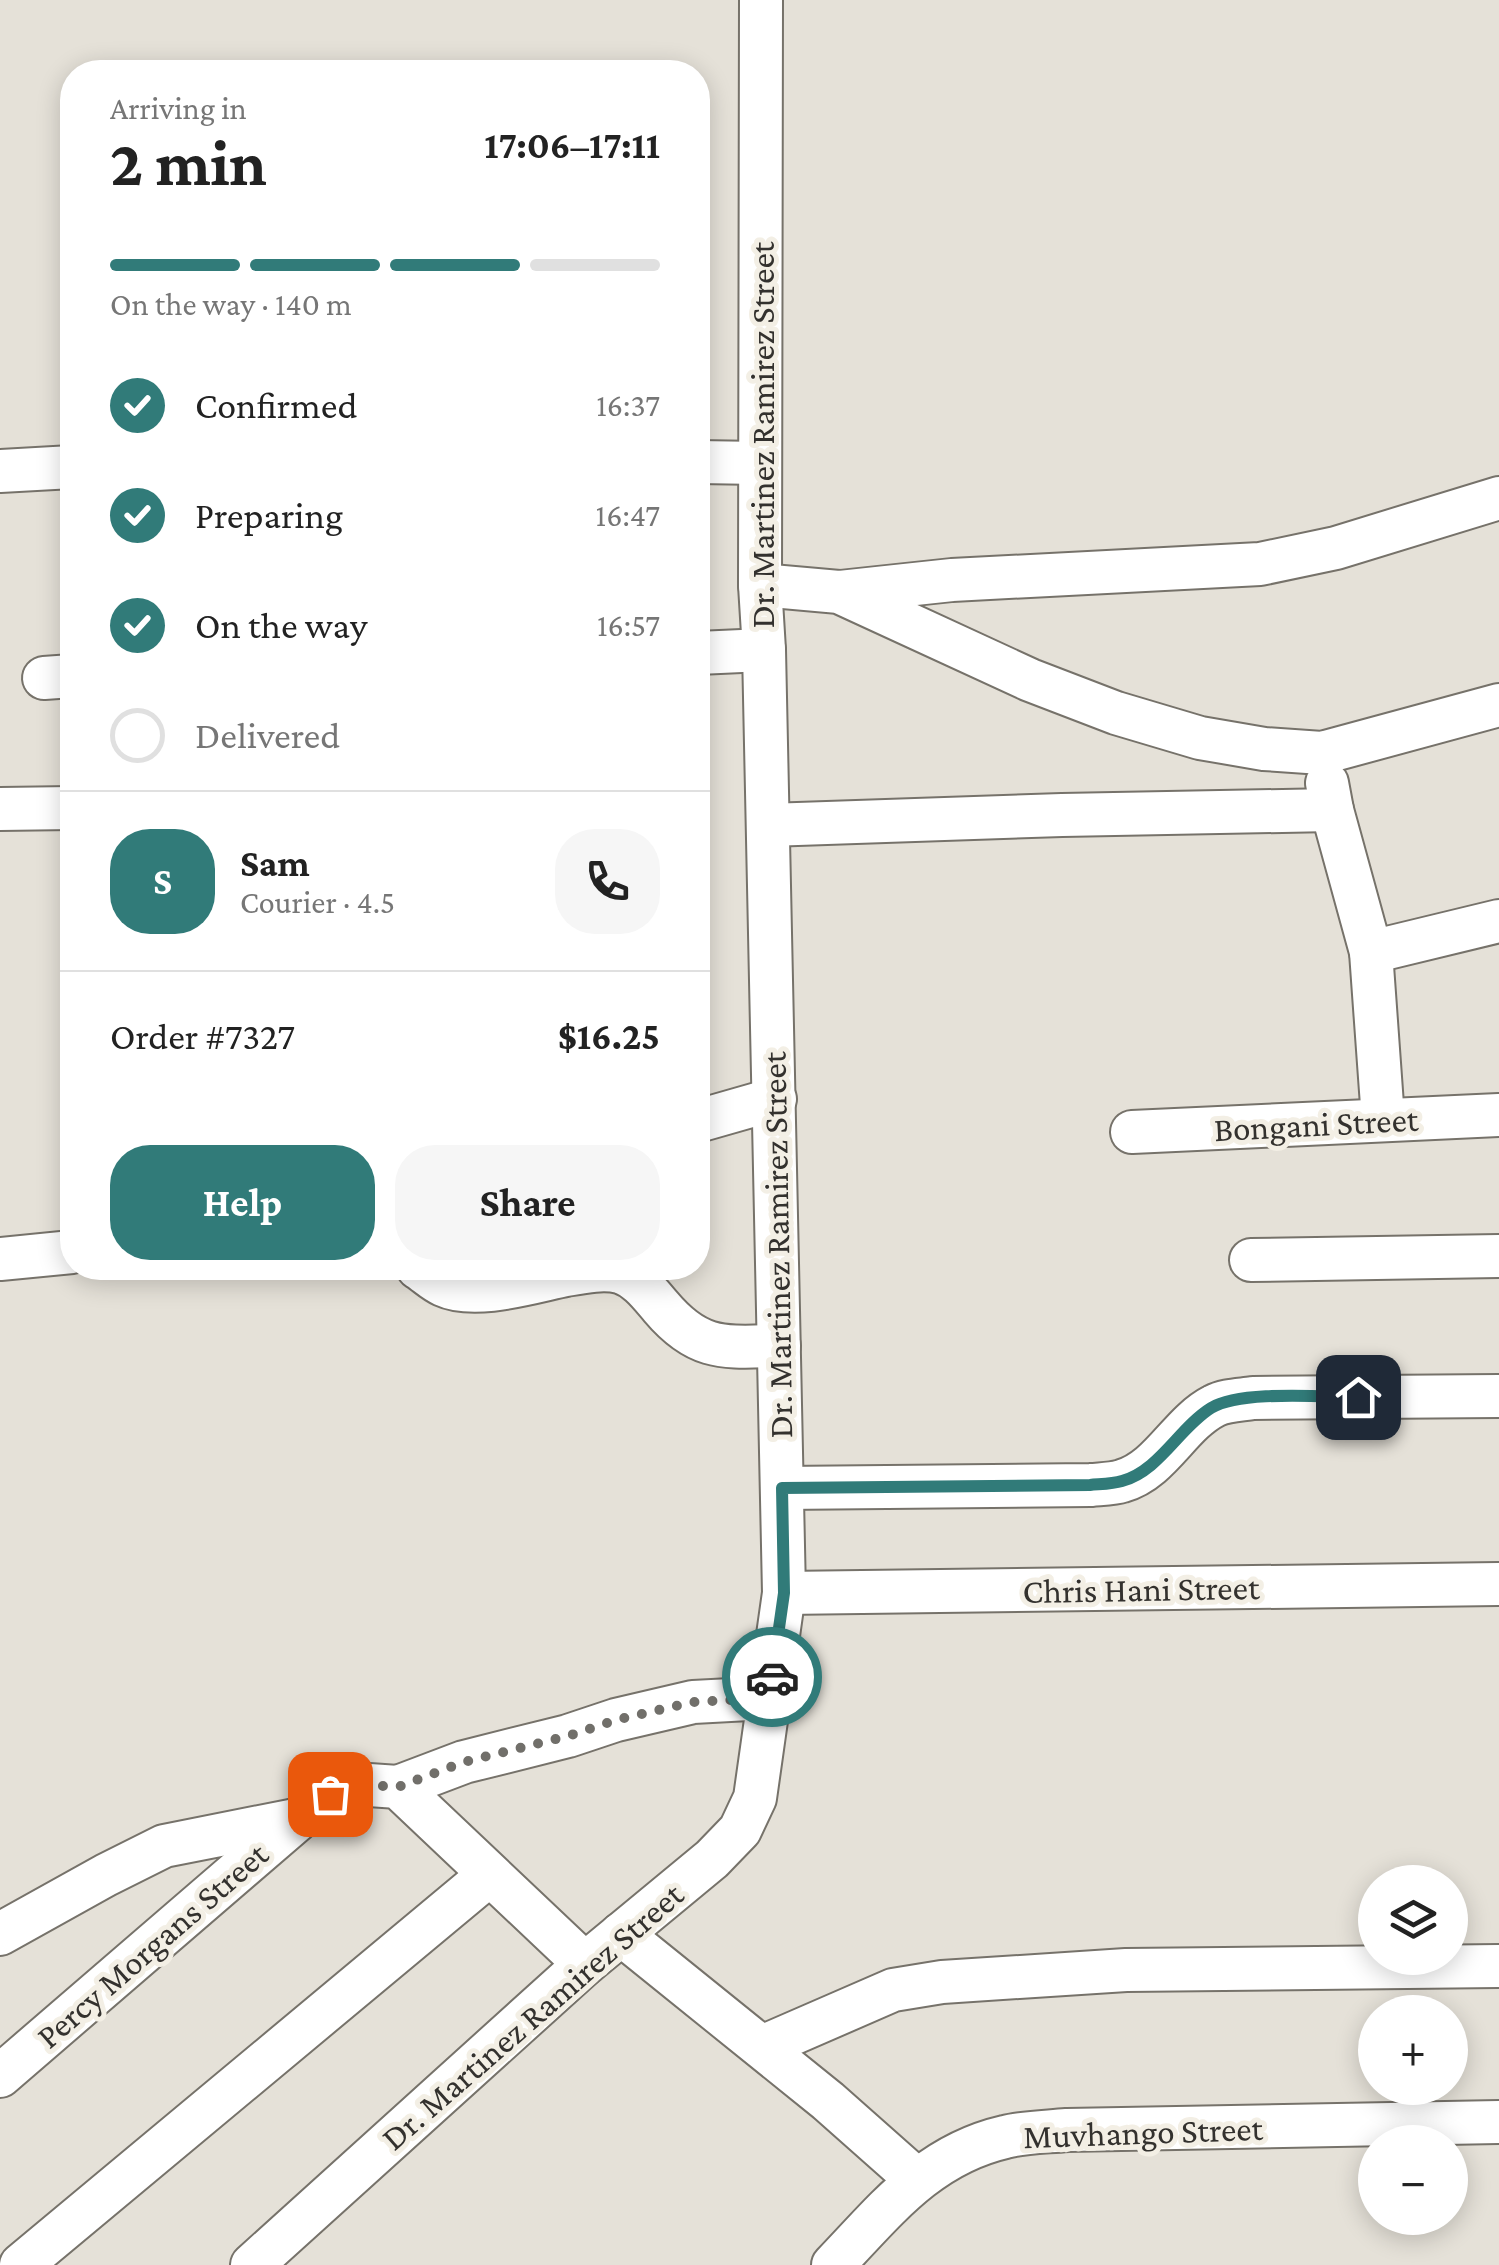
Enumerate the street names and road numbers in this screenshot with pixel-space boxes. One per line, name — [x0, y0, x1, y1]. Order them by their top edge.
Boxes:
street label: Dr. Martinez Ramirez Street — [743, 241, 782, 628]
street label: Dr. Martinez Ramirez Street — [755, 1051, 800, 1439]
street label: Bongani Street — [1213, 1100, 1420, 1149]
street label: Chris Hani Street — [1022, 1568, 1260, 1611]
street label: Percy Morgans Street — [29, 1834, 276, 2056]
street label: Dr. Martinez Ramirez Street — [374, 1875, 691, 2158]
street label: Muvhango Street — [1022, 2109, 1264, 2156]

